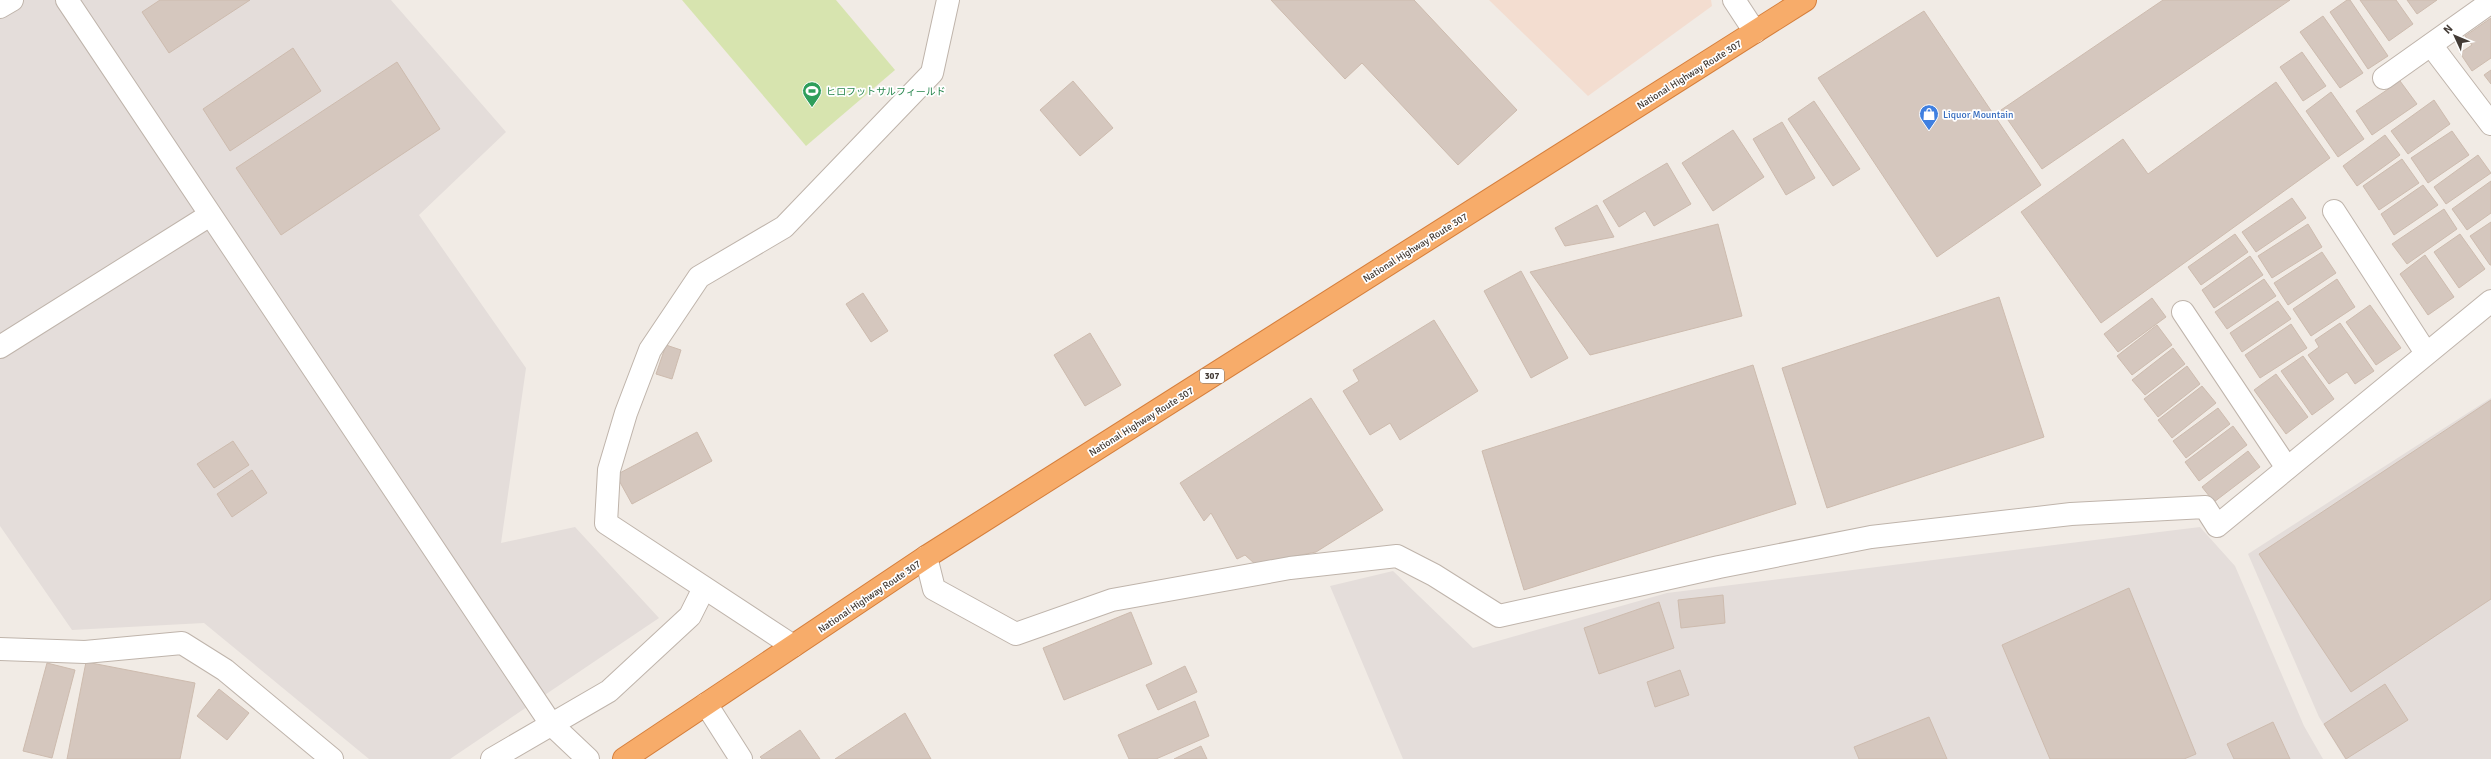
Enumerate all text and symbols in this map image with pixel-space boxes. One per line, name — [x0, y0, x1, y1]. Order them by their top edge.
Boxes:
north arrow — [2435, 16, 2475, 56]
text: N — [2441, 22, 2456, 37]
street label: National Highway Route 307 — [1635, 38, 1744, 112]
sports icon: ヒロフットサルフィールド — [801, 80, 823, 108]
place label: ヒロフットサルフィールド — [826, 86, 946, 98]
shop icon: Liquor Mountain — [1918, 103, 1940, 131]
place label: Liquor Mountain — [1943, 109, 2014, 121]
street label: National Highway Route 307 — [1361, 211, 1470, 285]
road number: 307 — [1200, 369, 1224, 383]
street label: National Highway Route 307 — [1087, 385, 1196, 459]
street label: National Highway Route 307 — [816, 558, 923, 636]

